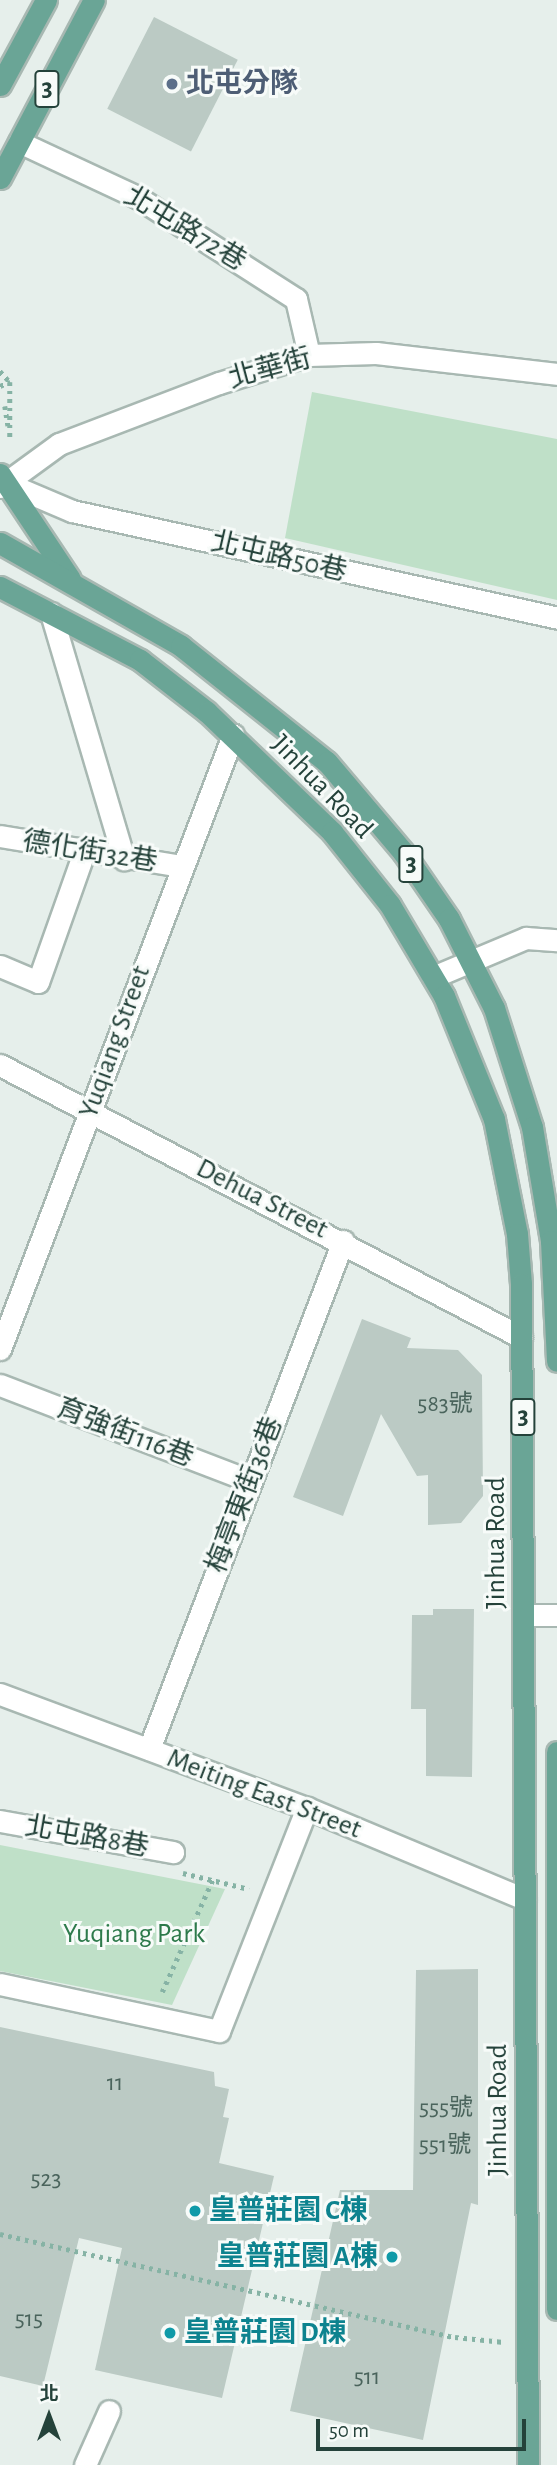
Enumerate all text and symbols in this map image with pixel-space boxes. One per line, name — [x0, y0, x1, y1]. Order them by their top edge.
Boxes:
road number: 3 — [33, 66, 61, 111]
place label: 北屯分隊 — [186, 67, 298, 101]
marker: 北屯分隊 — [164, 76, 180, 92]
street label: 北屯路72巷 — [118, 179, 252, 279]
street label: 北華街 — [225, 342, 315, 396]
street label: 北屯路50巷 — [208, 525, 350, 589]
street label: Jinhua Road — [264, 728, 380, 846]
street label: 德化街32巷 — [20, 825, 160, 879]
road number: 3 — [397, 842, 425, 886]
street label: Yuqiang Street — [72, 961, 158, 1123]
street label: Dehua Street — [191, 1152, 333, 1246]
street label: 育強街116巷 — [52, 1391, 198, 1475]
house number: 583號 — [417, 1391, 473, 1419]
road number: 3 — [509, 1394, 537, 1440]
street label: 梅亭東街36巷 — [200, 1412, 290, 1578]
street label: Jinhua Road — [479, 1477, 513, 1609]
street label: Meiting East Street — [162, 1742, 366, 1846]
street label: 北屯路8巷 — [22, 1810, 152, 1864]
park label: Yuqiang Park — [63, 1917, 205, 1951]
street label: Jinhua Road — [481, 2044, 515, 2176]
house number: 11 — [107, 2070, 123, 2098]
house number: 555號 — [419, 2095, 473, 2123]
house number: 551號 — [419, 2132, 471, 2160]
house number: 523 — [31, 2166, 61, 2194]
place label: 皇普莊園 C棟 — [209, 2194, 368, 2228]
marker: 皇普莊園 C棟 — [187, 2203, 203, 2219]
place label: 皇普莊園 A棟 — [217, 2240, 378, 2274]
marker: 皇普莊園 A棟 — [384, 2249, 400, 2265]
house number: 515 — [15, 2306, 43, 2334]
place label: 皇普莊園 D棟 — [184, 2316, 347, 2350]
marker: 皇普莊園 D棟 — [162, 2325, 178, 2341]
house number: 511 — [354, 2364, 380, 2392]
north arrow — [14, 2381, 84, 2451]
text: 北 — [39, 2385, 59, 2404]
scale bar — [319, 2406, 529, 2450]
text: 50 m — [329, 2420, 369, 2441]

